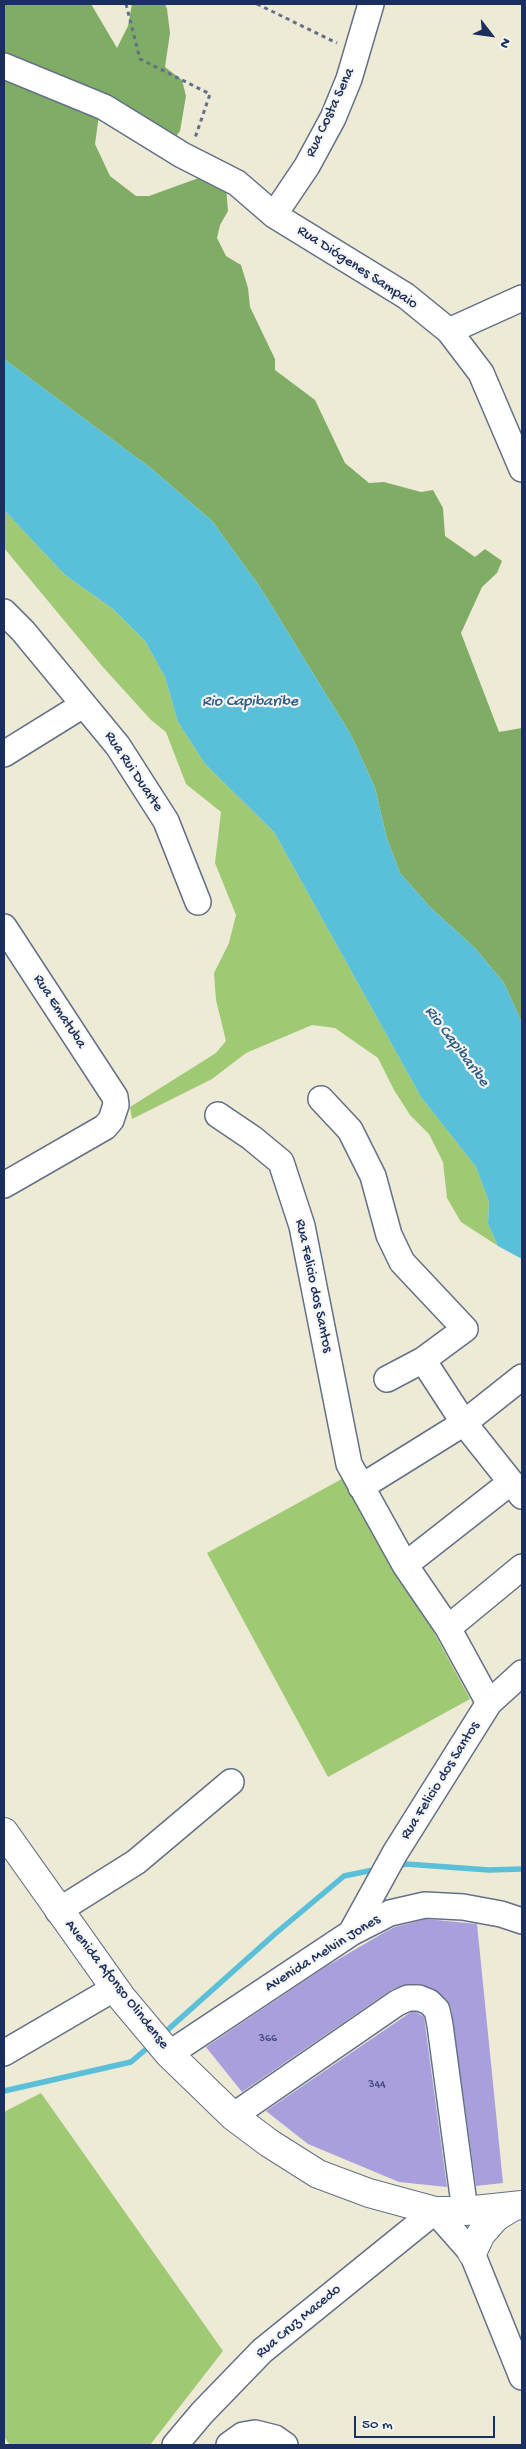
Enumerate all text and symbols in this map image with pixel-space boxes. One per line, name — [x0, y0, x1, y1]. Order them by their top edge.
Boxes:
north arrow — [466, 10, 516, 60]
text: N — [495, 35, 514, 51]
street label: Rua Costa Sena — [302, 66, 360, 160]
street label: Rua Diógenes Sampaio — [293, 222, 421, 314]
water label: Rio Capibaribe — [202, 693, 298, 713]
street label: Rua Rui Duarte — [100, 729, 166, 815]
street label: Rua Ematuba — [28, 972, 90, 1052]
water label: Rio Capibaribe — [419, 1003, 493, 1091]
street label: Rua Felicio dos Santos — [290, 1218, 336, 1354]
street label: Rua Felicio dos Santos — [397, 1719, 485, 1843]
street label: Avenida Melvin Jones — [262, 1911, 384, 1997]
street label: Avenida Afonso Olindense — [60, 1917, 172, 2053]
house number: 366 — [259, 2032, 277, 2046]
house number: 344 — [368, 2078, 386, 2092]
street label: Rua Cruz Macedo — [253, 2281, 345, 2363]
scale bar — [356, 2406, 497, 2438]
text: 50 m — [362, 2416, 393, 2434]

